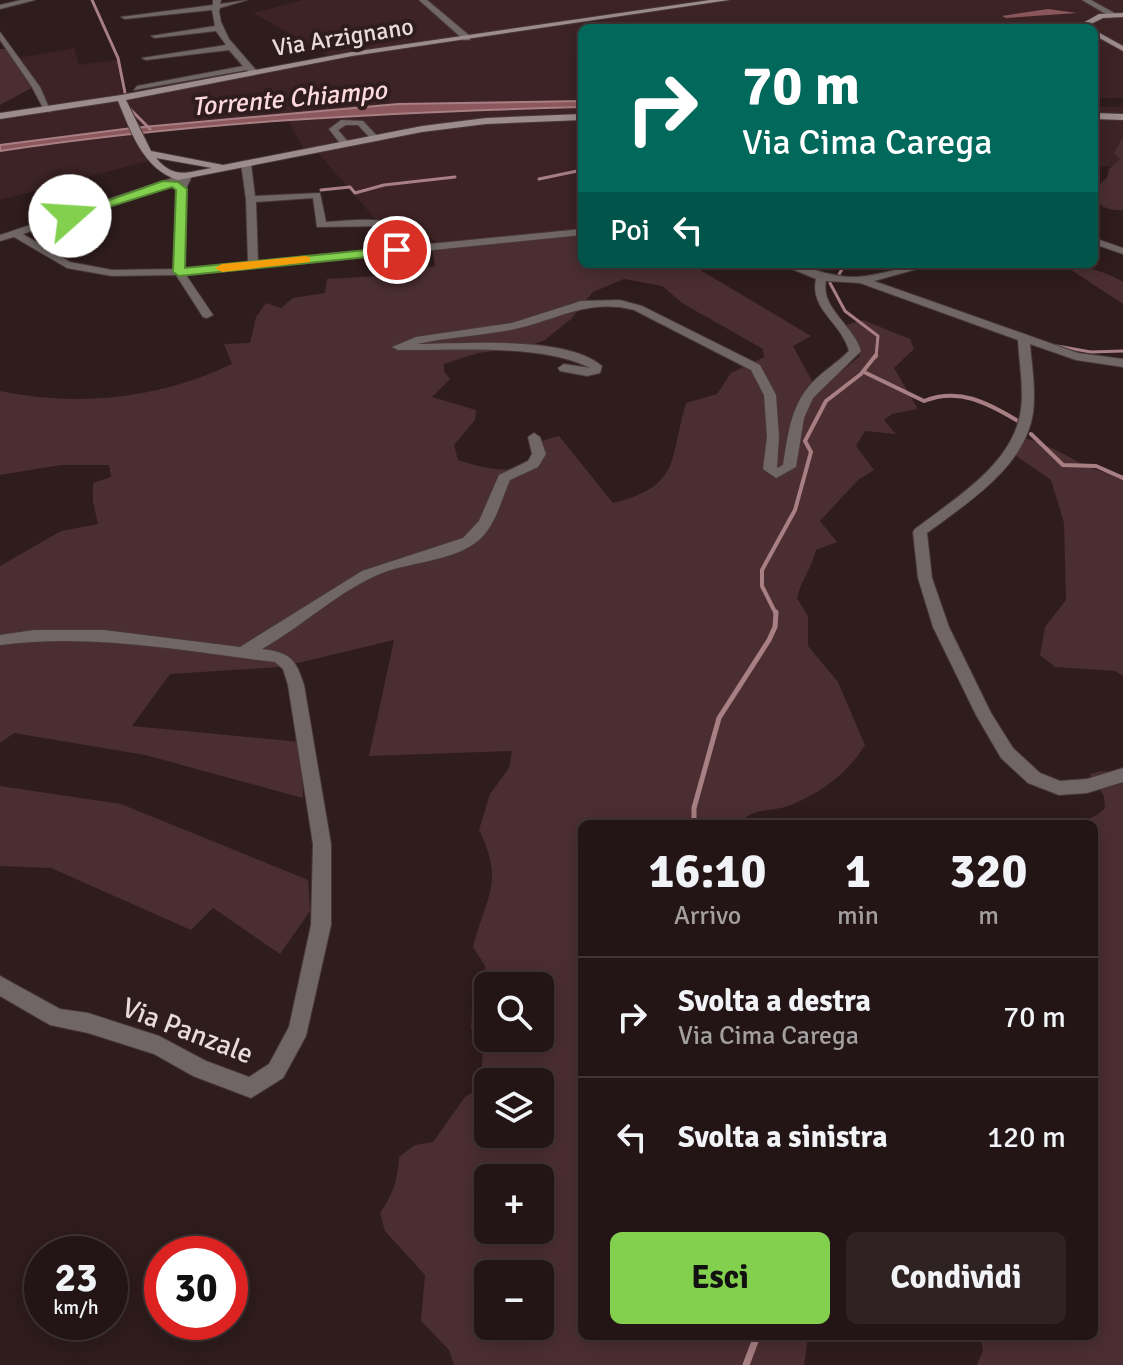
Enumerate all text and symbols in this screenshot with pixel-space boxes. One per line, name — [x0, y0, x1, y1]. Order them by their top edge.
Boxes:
street label: Via Arzignano — [270, 11, 416, 63]
text: 70 m — [742, 51, 860, 120]
icon: right — [610, 56, 714, 160]
water label: Torrente Chiampo — [190, 74, 389, 123]
text: Via Cima Carega — [742, 120, 993, 165]
position arrow — [28, 174, 112, 258]
icon: left — [666, 208, 710, 252]
text: Poi — [610, 212, 650, 249]
pin — [363, 216, 431, 284]
icon: arrive — [375, 228, 419, 272]
text: 16:10 — [649, 842, 766, 901]
text: 1 — [845, 842, 871, 901]
text: 320 — [950, 842, 1027, 901]
text: Arrivo — [674, 900, 741, 932]
text: min — [837, 900, 879, 932]
text: m — [978, 900, 999, 932]
map controls — [474, 972, 554, 1340]
button: search — [474, 972, 554, 1052]
text: Svolta a destra — [678, 983, 871, 1020]
street label: Via Panzale — [117, 990, 258, 1071]
icon: right — [610, 995, 654, 1039]
text: 70 m — [1003, 999, 1066, 1036]
text: Via Cima Carega — [678, 1020, 859, 1052]
button: layers — [474, 1068, 554, 1148]
icon: left — [610, 1115, 654, 1159]
text: Svolta a sinistra — [678, 1119, 888, 1156]
text: 120 m — [987, 1119, 1066, 1156]
button: + — [474, 1164, 554, 1244]
button: Esci — [610, 1232, 830, 1324]
button: Condividi — [846, 1232, 1066, 1324]
speed limit sign: 30 — [144, 1236, 248, 1340]
text: 23 — [54, 1253, 98, 1303]
button: − — [474, 1260, 554, 1340]
text: km/h — [53, 1295, 99, 1320]

